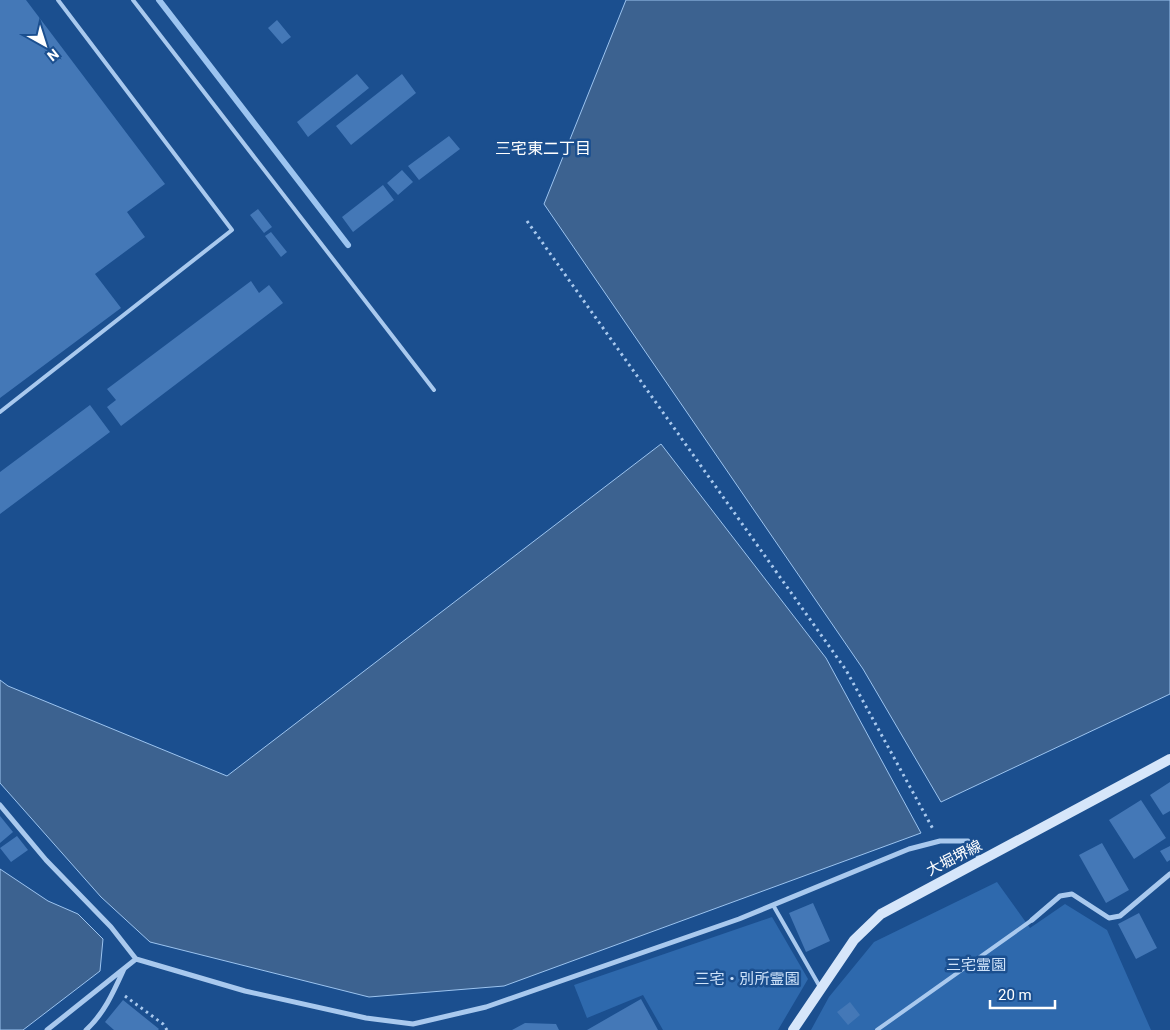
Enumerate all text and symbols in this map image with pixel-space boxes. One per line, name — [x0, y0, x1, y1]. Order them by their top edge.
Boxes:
north arrow — [20, 20, 70, 70]
text: N — [44, 46, 62, 64]
district label: 三宅東二丁目 — [495, 139, 591, 158]
street label: 大堀堺線 — [923, 836, 985, 880]
park label: 三宅霊園 — [946, 956, 1006, 974]
park label: 三宅・別所霊園 — [694, 970, 800, 988]
scale bar — [990, 978, 1055, 1010]
text: 20 m — [998, 986, 1032, 1004]

